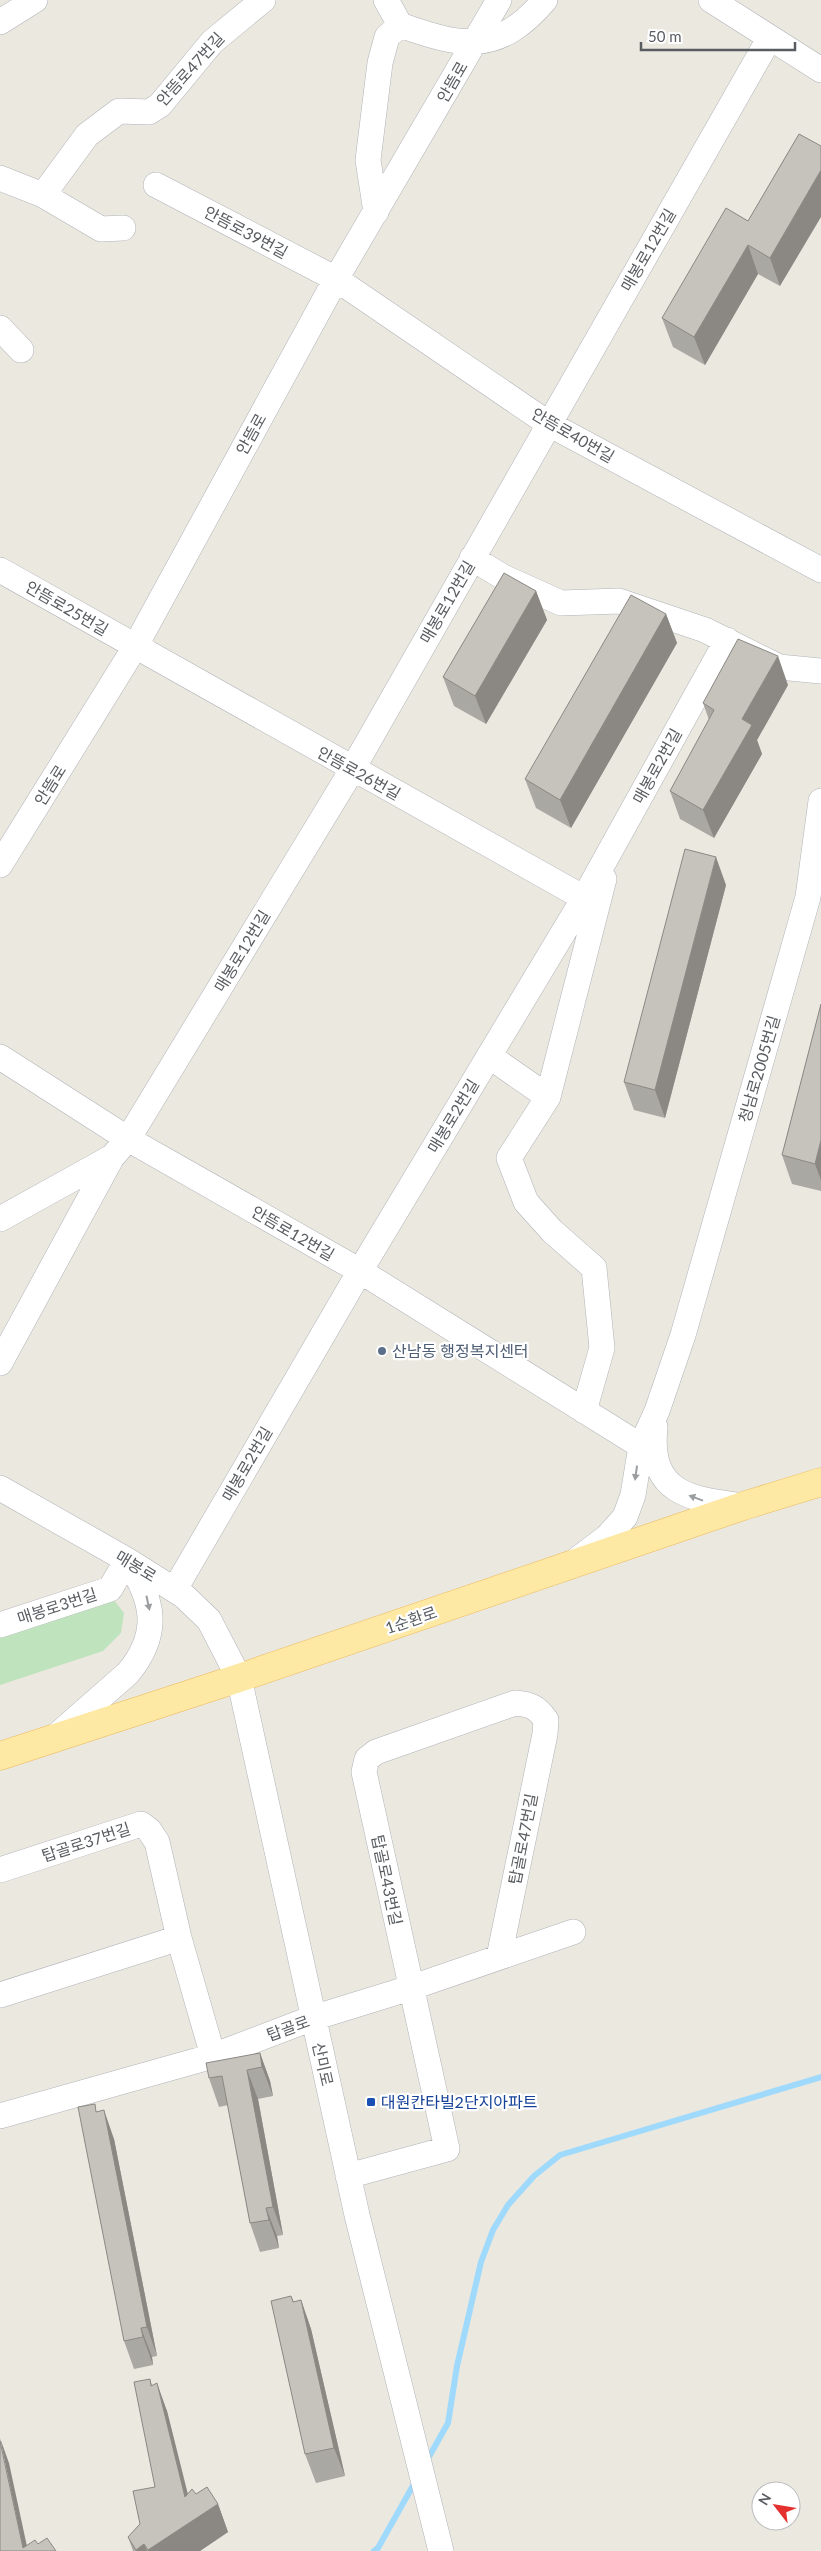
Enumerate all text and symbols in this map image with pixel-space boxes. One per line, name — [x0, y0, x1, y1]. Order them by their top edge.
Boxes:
scale bar — [641, 20, 795, 52]
text: 50 m — [648, 27, 682, 45]
street label: 안뜸로47번길 — [152, 28, 228, 109]
street label: 안뜸로 — [432, 58, 471, 106]
street label: 안뜸로39번길 — [201, 202, 291, 262]
street label: 매봉로12번길 — [616, 205, 679, 294]
street label: 안뜸로40번길 — [529, 403, 618, 466]
street label: 안뜸로 — [232, 410, 270, 458]
street label: 매봉로12번길 — [415, 557, 478, 646]
street label: 안뜸로25번길 — [23, 576, 112, 639]
street label: 매봉로2번길 — [628, 725, 685, 807]
street label: 안뜸로26번길 — [314, 742, 404, 803]
street label: 안뜸로 — [30, 761, 69, 808]
street label: 매봉로12번길 — [210, 906, 273, 995]
street label: 청남로2005번길 — [734, 1013, 783, 1125]
street label: 매봉로2번길 — [423, 1075, 482, 1156]
street label: 안뜸로12번길 — [249, 1201, 338, 1264]
place label: 산남동 행정복지센터 — [392, 1341, 529, 1360]
marker: 산남동 행정복지센터 — [376, 1345, 388, 1357]
street label: 매봉로2번길 — [218, 1423, 276, 1504]
one-way arrow — [632, 1466, 640, 1482]
one-way arrow — [688, 1494, 703, 1502]
street label: 매봉로 — [112, 1546, 160, 1585]
street label: 매봉로3번길 — [14, 1584, 99, 1627]
one-way arrow — [145, 1595, 153, 1611]
street label: 1순환로 — [382, 1602, 439, 1637]
street label: 탑골로47번길 — [504, 1792, 541, 1886]
street label: 탑골로37번길 — [39, 1818, 133, 1865]
street label: 탑골로43번길 — [369, 1833, 406, 1927]
street label: 탑골로 — [264, 2011, 312, 2044]
street label: 산미로 — [309, 2040, 338, 2088]
place label: 대원칸타빌2단지아파트 — [381, 2092, 537, 2111]
marker: 대원칸타빌2단지아파트 — [365, 2096, 377, 2108]
north arrow — [751, 2481, 801, 2531]
text: N — [754, 2490, 774, 2508]

